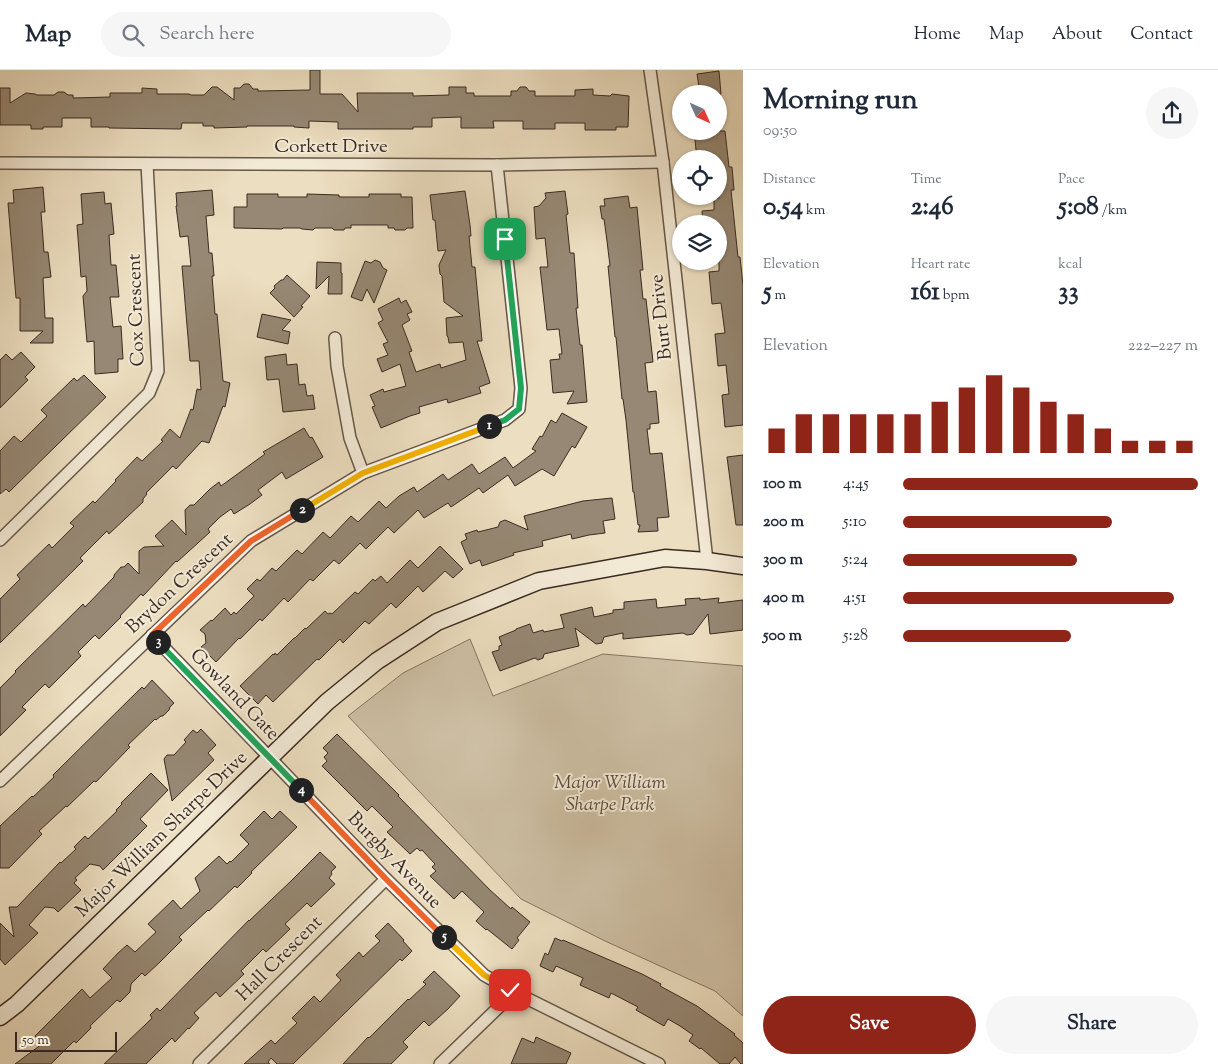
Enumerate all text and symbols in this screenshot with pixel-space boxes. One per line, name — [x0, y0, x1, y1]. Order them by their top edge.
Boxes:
search box — [101, 12, 451, 57]
text: Map — [25, 18, 71, 52]
icon: search — [119, 21, 147, 49]
text: Search here — [159, 21, 255, 48]
text: Home — [914, 22, 961, 48]
text: Map — [989, 22, 1024, 48]
text: About — [1052, 22, 1102, 48]
text: Contact — [1130, 22, 1193, 48]
text: Morning run — [763, 81, 918, 121]
north arrow — [672, 85, 728, 140]
map controls — [672, 85, 727, 270]
button: share — [1146, 87, 1198, 139]
text: 09:50 — [763, 120, 797, 143]
street label: Corkett Drive — [274, 134, 388, 161]
button: locate — [672, 150, 727, 205]
text: Distance — [763, 170, 816, 190]
text: Time — [911, 170, 942, 190]
text: Pace — [1058, 170, 1085, 190]
text: 0.54 — [763, 190, 803, 226]
text: 2:46 — [911, 190, 954, 226]
text: 5:08 — [1058, 190, 1099, 226]
text: km — [803, 201, 825, 221]
text: /km — [1099, 201, 1127, 221]
button: layers — [672, 215, 727, 270]
pin — [484, 218, 526, 260]
icon: arrive — [491, 225, 519, 253]
street label: Cox Crescent — [122, 253, 152, 367]
text: Elevation — [763, 255, 820, 275]
text: Heart rate — [911, 255, 970, 275]
text: kcal — [1058, 255, 1082, 275]
street label: Burt Drive — [644, 273, 680, 361]
text: 5 — [763, 275, 772, 311]
text: 161 — [911, 275, 940, 311]
text: 33 — [1058, 275, 1079, 311]
text: m — [772, 286, 786, 306]
text: bpm — [940, 286, 970, 306]
text: Elevation — [763, 335, 828, 358]
text: 222–227 m — [1128, 335, 1198, 358]
pin: 1 — [476, 414, 502, 438]
text: 1 — [487, 416, 492, 436]
text: 100 m — [763, 473, 802, 496]
text: 4:45 — [843, 473, 869, 496]
pin: 2 — [290, 498, 314, 522]
text: 2 — [299, 500, 306, 520]
text: 200 m — [763, 511, 804, 534]
text: 5:10 — [843, 511, 866, 534]
street label: Brydon Crescent — [120, 527, 240, 641]
text: 300 m — [763, 549, 803, 572]
text: 5:24 — [843, 549, 868, 572]
text: 400 m — [763, 587, 805, 610]
text: 4:51 — [843, 587, 866, 610]
text: 500 m — [763, 625, 802, 648]
text: 5:28 — [843, 625, 868, 648]
pin: 3 — [146, 630, 170, 654]
text: 3 — [156, 632, 161, 652]
street label: Gowland Gate — [183, 643, 285, 747]
street label: Major William Sharpe Drive — [70, 745, 254, 925]
park label: Major William Sharpe Park — [554, 770, 666, 819]
pin: 4 — [288, 778, 314, 802]
text: 4 — [298, 780, 305, 800]
street label: Burgby Avenue — [341, 806, 448, 916]
street label: Hall Crescent — [231, 910, 329, 1008]
pin: 5 — [432, 924, 456, 950]
text: 5 — [442, 927, 447, 947]
pin — [489, 969, 531, 1011]
icon: check — [496, 976, 524, 1004]
button: Save — [763, 996, 976, 1054]
button: Share — [986, 996, 1198, 1054]
scale bar — [15, 1029, 118, 1052]
text: 50 m — [22, 1031, 49, 1051]

